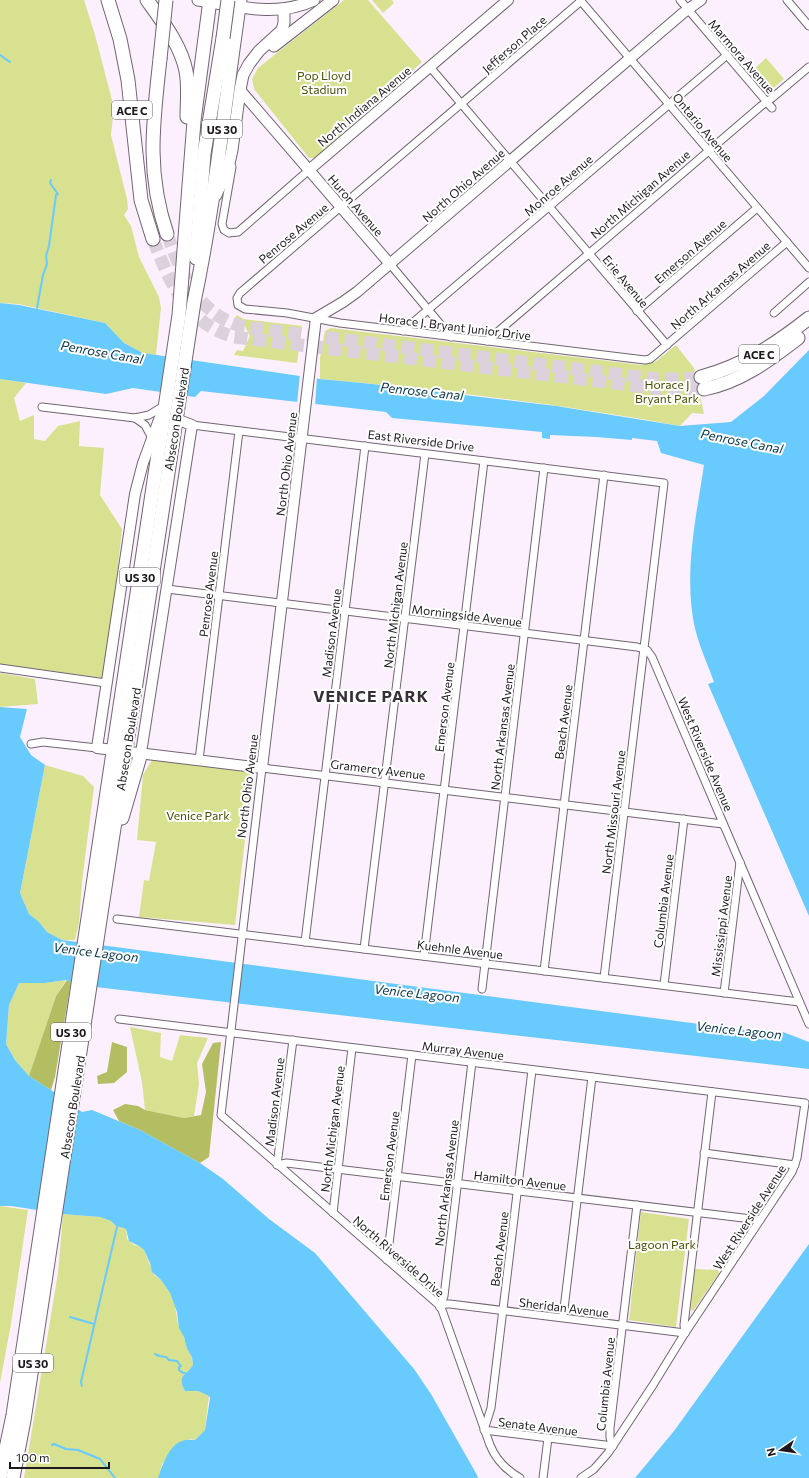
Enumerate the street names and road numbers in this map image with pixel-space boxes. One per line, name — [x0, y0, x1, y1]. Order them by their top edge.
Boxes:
street label: Jefferson Place — [479, 12, 550, 76]
street label: Marmora Avenue — [706, 16, 778, 96]
street label: North Indiana Avenue — [315, 63, 413, 149]
street label: Ontario Avenue — [670, 90, 736, 164]
road number: ACE C — [112, 101, 152, 119]
road number: US 30 — [202, 120, 242, 138]
street label: North Ohio Avenue — [419, 145, 507, 225]
street label: North Michigan Avenue — [587, 147, 693, 241]
street label: Monroe Avenue — [521, 152, 595, 218]
street label: Huron Avenue — [326, 171, 386, 239]
street label: Penrose Avenue — [255, 200, 331, 266]
street label: Emerson Avenue — [651, 216, 729, 286]
street label: North Arkansas Avenue — [667, 238, 773, 332]
street label: Erie Avenue — [600, 252, 652, 310]
street label: Horace J. Bryant Junior Drive — [378, 310, 532, 343]
road number: ACE C — [739, 345, 779, 363]
street label: Absecon Boulevard — [161, 366, 191, 471]
street label: North Ohio Avenue — [273, 411, 299, 517]
street label: East Riverside Drive — [367, 427, 475, 453]
street label: North Michigan Avenue — [380, 541, 410, 669]
street label: Penrose Avenue — [196, 550, 220, 638]
road number: US 30 — [120, 568, 160, 586]
street label: Madison Avenue — [319, 588, 343, 678]
street label: Morningside Avenue — [411, 601, 523, 629]
street label: Emerson Avenue — [432, 661, 456, 753]
street label: North Arkansas Avenue — [487, 663, 517, 791]
street label: Beach Avenue — [551, 684, 575, 760]
street label: Absecon Boulevard — [113, 686, 143, 791]
street label: West Riverside Avenue — [676, 695, 736, 813]
street label: North Ohio Avenue — [234, 733, 260, 839]
street label: North Missouri Avenue — [598, 749, 628, 875]
street label: Gramercy Avenue — [330, 756, 426, 782]
street label: Columbia Avenue — [650, 853, 676, 949]
street label: Mississippi Avenue — [708, 874, 734, 978]
street label: Kuehnle Avenue — [416, 937, 504, 961]
road number: US 30 — [51, 1023, 91, 1041]
street label: Murray Avenue — [421, 1038, 505, 1062]
street label: Absecon Boulevard — [57, 1054, 87, 1159]
street label: Madison Avenue — [262, 1057, 286, 1147]
street label: North Michigan Avenue — [317, 1065, 347, 1193]
street label: Emerson Avenue — [377, 1110, 401, 1202]
street label: North Arkansas Avenue — [431, 1119, 461, 1247]
street label: West Riverside Avenue — [710, 1162, 788, 1272]
street label: Hamilton Avenue — [473, 1167, 567, 1193]
street label: Beach Avenue — [487, 1211, 511, 1287]
street label: North Riverside Drive — [351, 1213, 447, 1299]
street label: Sheridan Avenue — [518, 1295, 610, 1319]
street label: Columbia Avenue — [593, 1336, 617, 1432]
road number: US 30 — [13, 1354, 53, 1372]
street label: Senate Avenue — [497, 1414, 579, 1438]

